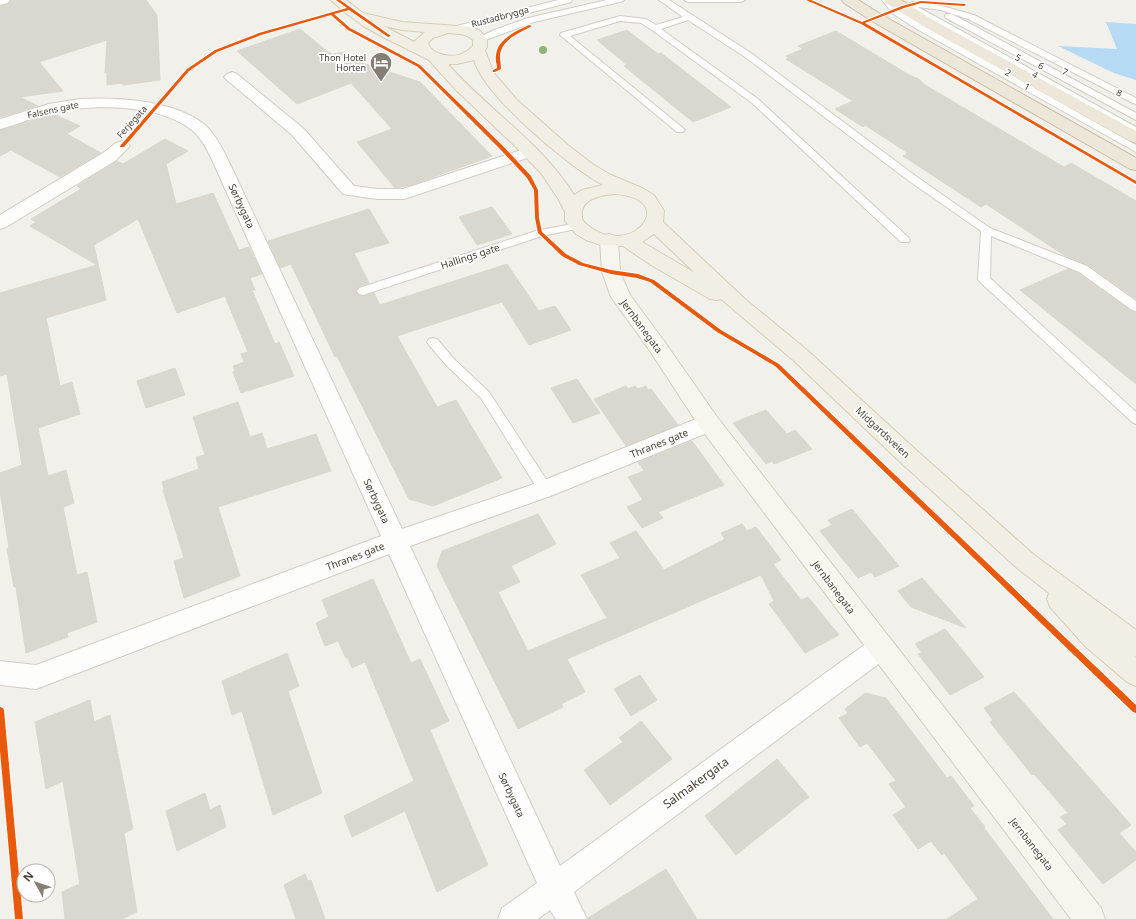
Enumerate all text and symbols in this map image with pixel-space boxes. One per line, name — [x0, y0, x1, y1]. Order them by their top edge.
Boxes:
street label: Rustadbrygga — [470, 3, 530, 30]
hotel icon: Thon Hotel Horten — [368, 50, 394, 83]
place label: Thon Hotel Horten — [319, 51, 366, 74]
street label: 5 — [1013, 51, 1024, 64]
street label: 6 — [1036, 59, 1047, 73]
street label: 7 — [1060, 65, 1071, 79]
street label: 2 — [1003, 66, 1014, 79]
street label: 4 — [1030, 68, 1041, 81]
street label: 1 — [1022, 80, 1033, 93]
street label: 8 — [1114, 86, 1124, 100]
street label: Falsens gate — [26, 98, 80, 121]
street label: Ferjegata — [113, 103, 150, 141]
street label: Sørbygata — [226, 181, 258, 231]
street label: Hallings gate — [439, 240, 502, 272]
street label: Jernbanegata — [617, 295, 666, 356]
street label: Midgardsveien — [853, 403, 913, 461]
street label: Thranes gate — [628, 425, 690, 461]
street label: Sørbygata — [361, 476, 393, 526]
street label: Thranes gate — [324, 538, 387, 574]
street label: Jernbanegata — [809, 557, 859, 616]
street label: Salmakergata — [659, 753, 732, 812]
street label: Sørbygata — [496, 770, 528, 820]
street label: Jernbanegata — [1006, 814, 1057, 873]
north arrow — [16, 863, 56, 903]
text: N — [19, 868, 37, 885]

